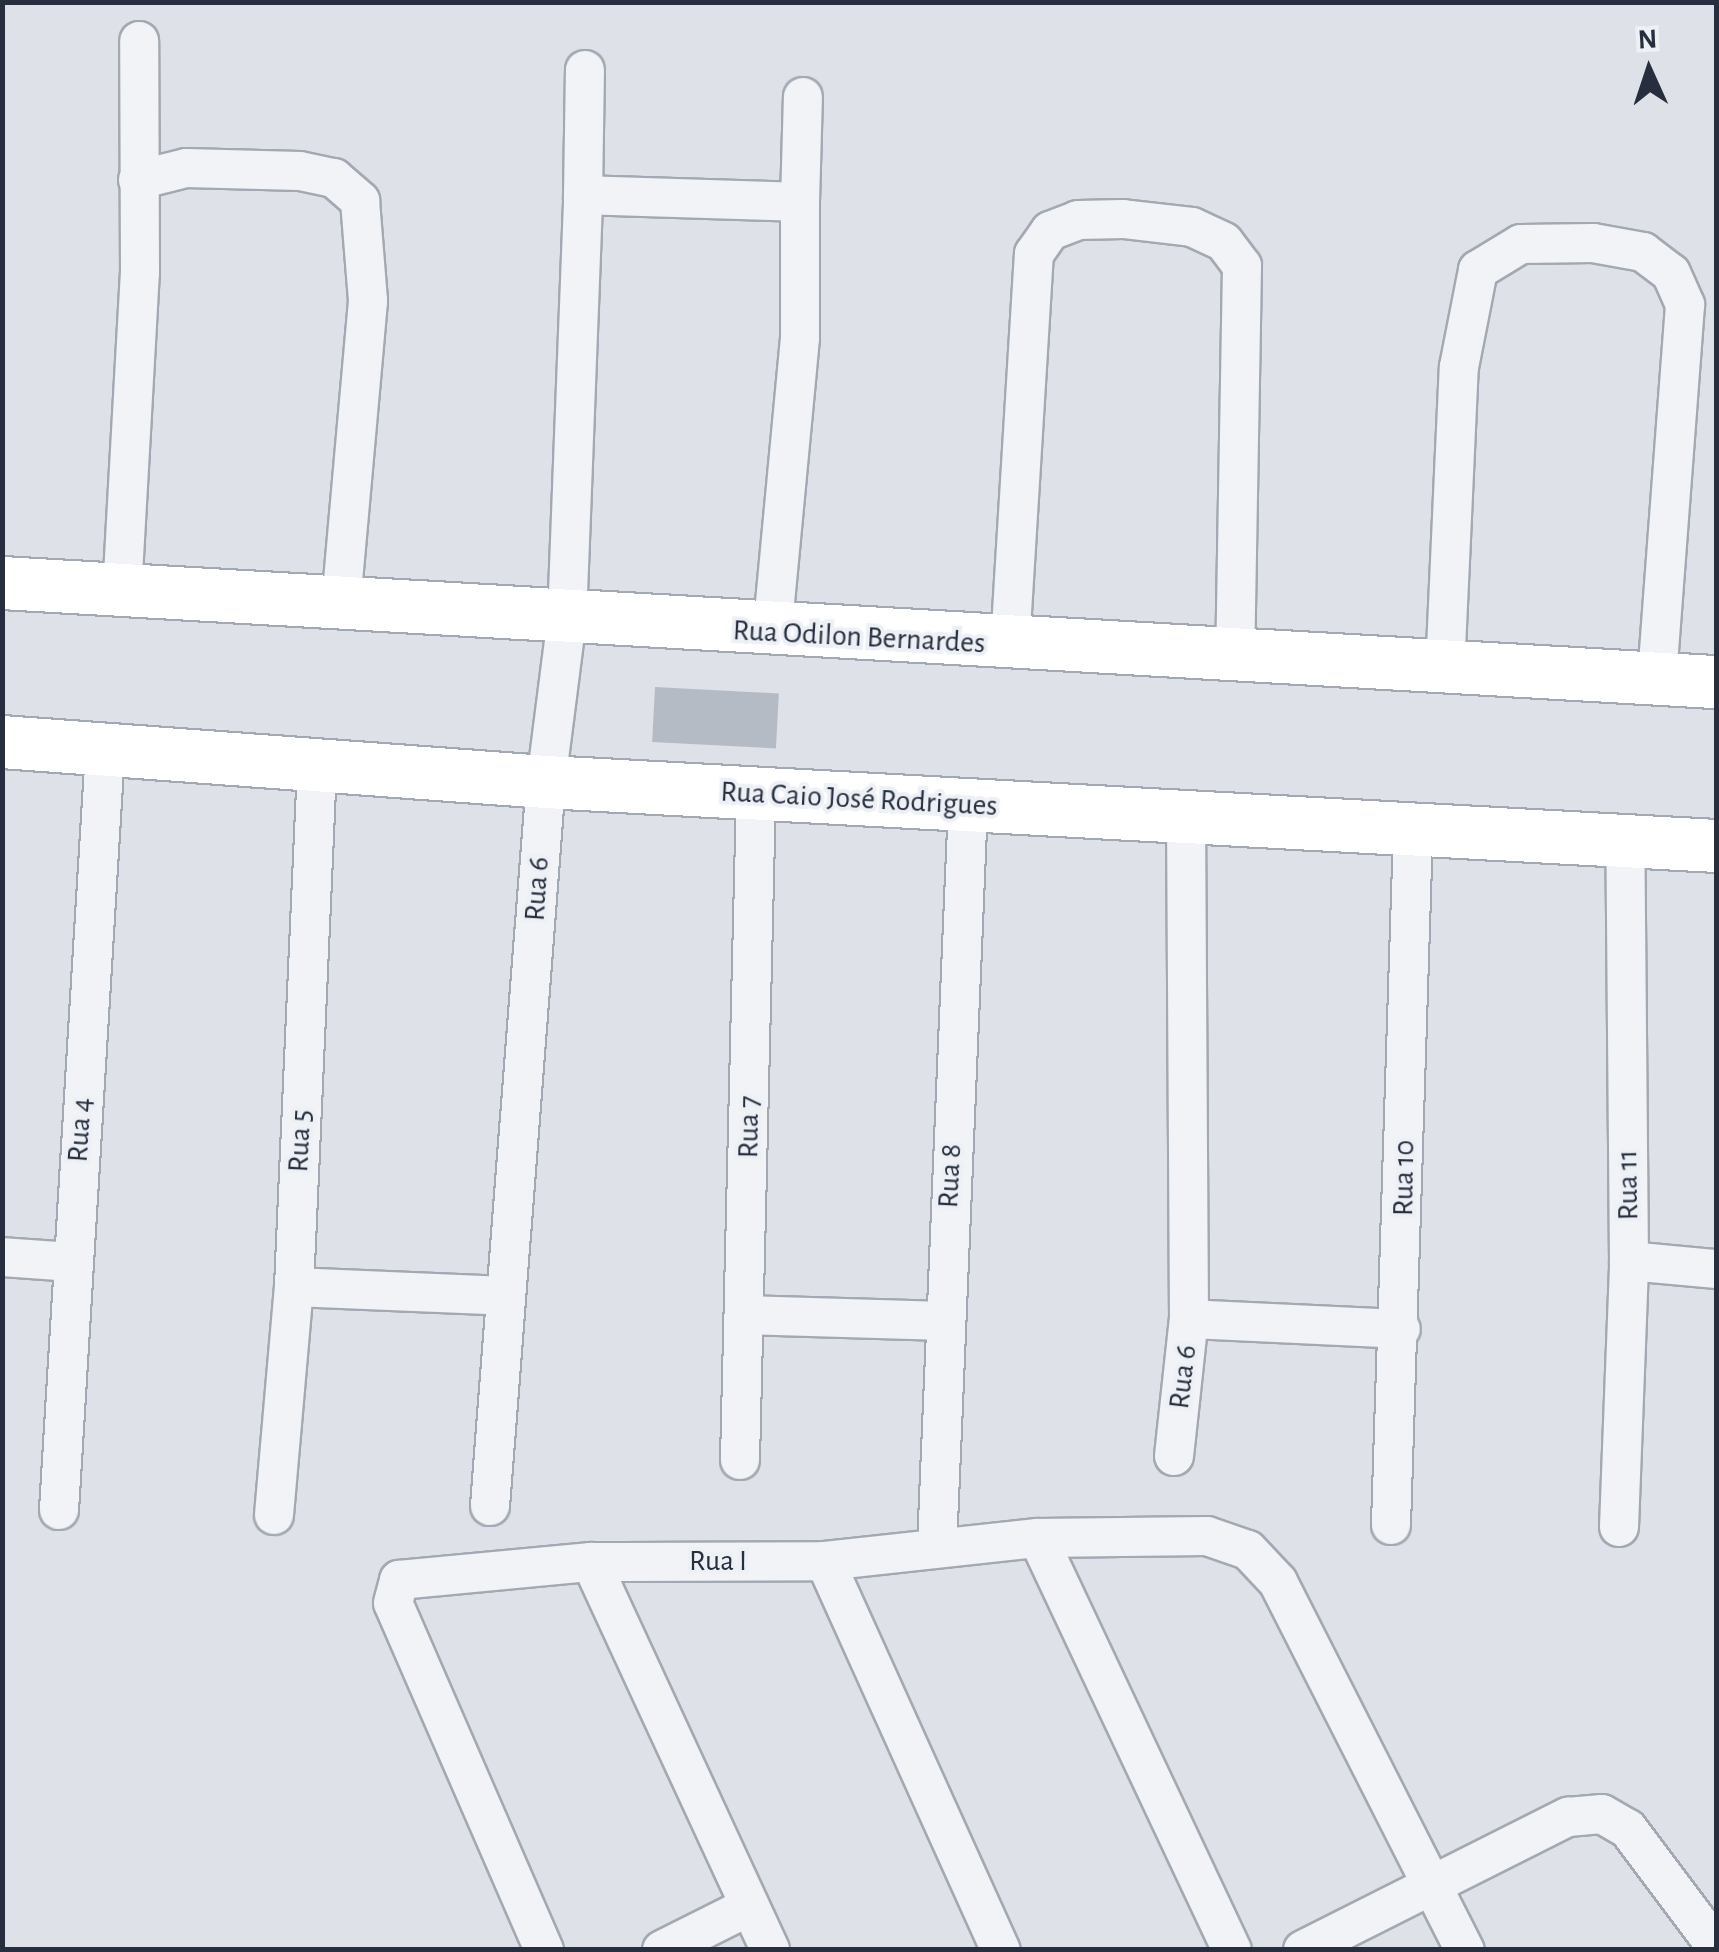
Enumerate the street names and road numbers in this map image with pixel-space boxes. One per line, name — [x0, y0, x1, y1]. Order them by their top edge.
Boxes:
street label: Rua Odilon Bernardes — [732, 612, 986, 662]
street label: Rua Caio José Rodrigues — [720, 774, 998, 824]
street label: Rua 6 — [517, 856, 557, 922]
street label: Rua 7 — [730, 1095, 768, 1159]
street label: Rua 4 — [60, 1097, 100, 1163]
street label: Rua 5 — [280, 1109, 320, 1173]
street label: Rua 10 — [1385, 1140, 1423, 1216]
street label: Rua 8 — [930, 1143, 970, 1209]
street label: Rua 11 — [1609, 1149, 1647, 1221]
street label: Rua 6 — [1161, 1343, 1205, 1411]
street label: Rua I — [689, 1543, 747, 1579]

